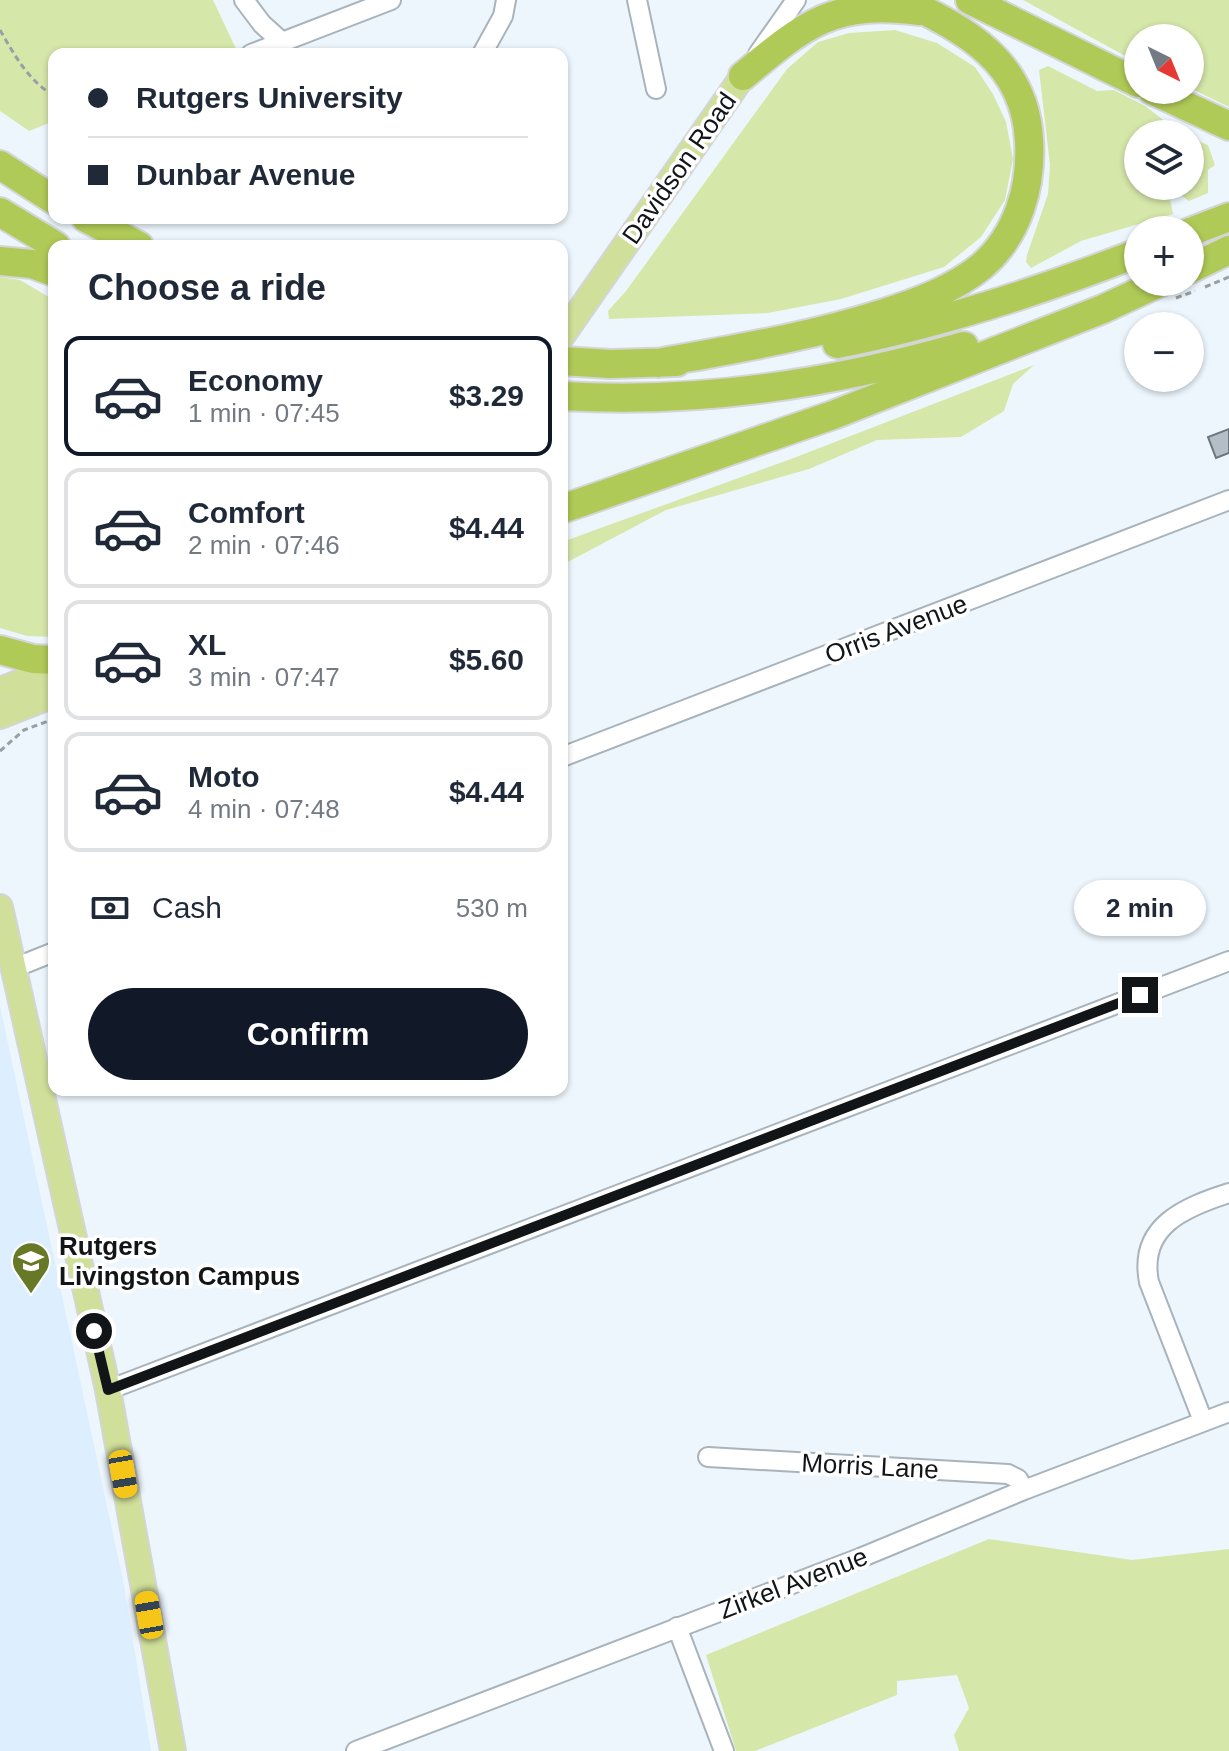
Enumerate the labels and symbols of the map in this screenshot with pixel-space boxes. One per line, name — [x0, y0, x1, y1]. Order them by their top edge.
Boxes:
north arrow — [1124, 24, 1204, 104]
street label: Davidson Road — [616, 87, 742, 249]
street label: Orris Avenue — [821, 588, 971, 670]
callout: 2 min — [1074, 879, 1206, 935]
route end — [1122, 977, 1158, 1013]
place label: Rutgers Livingston Campus — [59, 1231, 300, 1291]
school or university icon: Rutgers Livingston Campus — [10, 1240, 52, 1295]
route start — [76, 1313, 112, 1349]
street label: Morris Lane — [801, 1447, 939, 1485]
car — [107, 1448, 139, 1500]
street label: Zirkel Avenue — [714, 1541, 872, 1625]
car — [133, 1589, 165, 1641]

